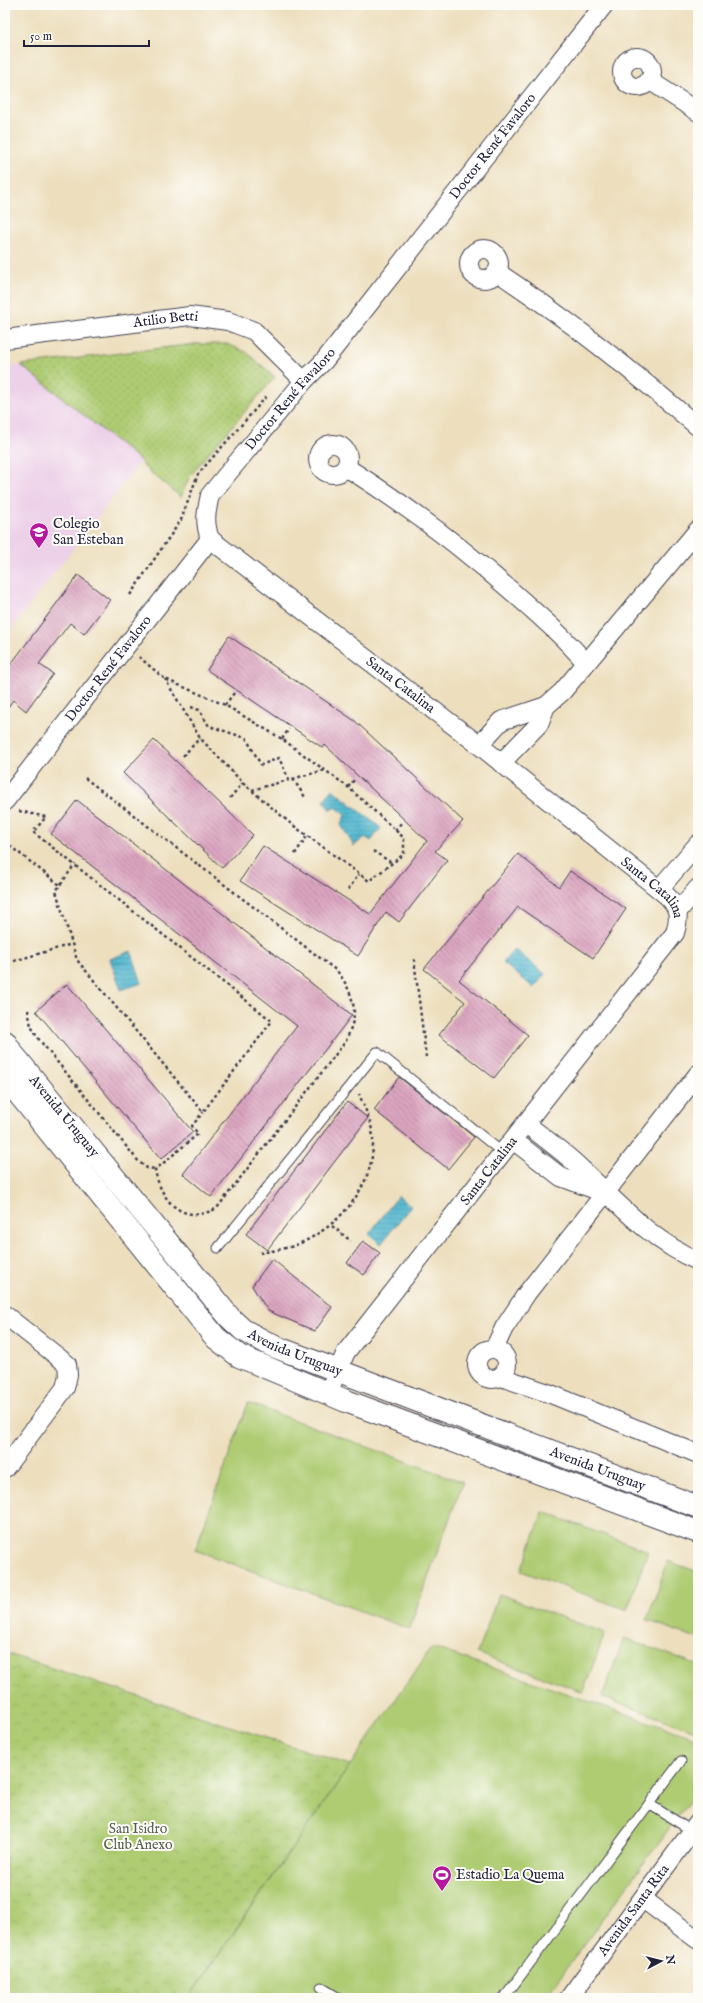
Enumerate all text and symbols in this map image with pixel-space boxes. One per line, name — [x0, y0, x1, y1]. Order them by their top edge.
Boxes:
scale bar — [24, 22, 149, 48]
text: 50 m — [30, 29, 52, 44]
street label: Doctor René Favaloro — [446, 89, 540, 203]
street label: Atilio Betti — [131, 307, 200, 332]
street label: Doctor René Favaloro — [241, 344, 340, 454]
place label: Colegio San Esteban — [53, 515, 124, 549]
school or university icon: Colegio San Esteban — [28, 521, 50, 549]
street label: Doctor René Favaloro — [61, 612, 156, 725]
street label: Santa Catalina — [362, 653, 440, 718]
street label: Santa Catalina — [617, 853, 687, 920]
street label: Avenida Uruguay — [24, 1071, 103, 1161]
street label: Santa Catalina — [456, 1132, 522, 1209]
street label: Avenida Uruguay — [244, 1325, 345, 1381]
street label: Avenida Uruguay — [546, 1442, 648, 1495]
park label: San Isidro Club Anexo — [103, 1820, 173, 1854]
street label: Avenida Santa Rita — [593, 1860, 674, 1960]
sports icon: Estadio La Quema — [431, 1864, 453, 1892]
place label: Estadio La Quema — [456, 1866, 565, 1884]
north arrow — [641, 1941, 681, 1981]
text: N — [662, 1953, 678, 1966]

